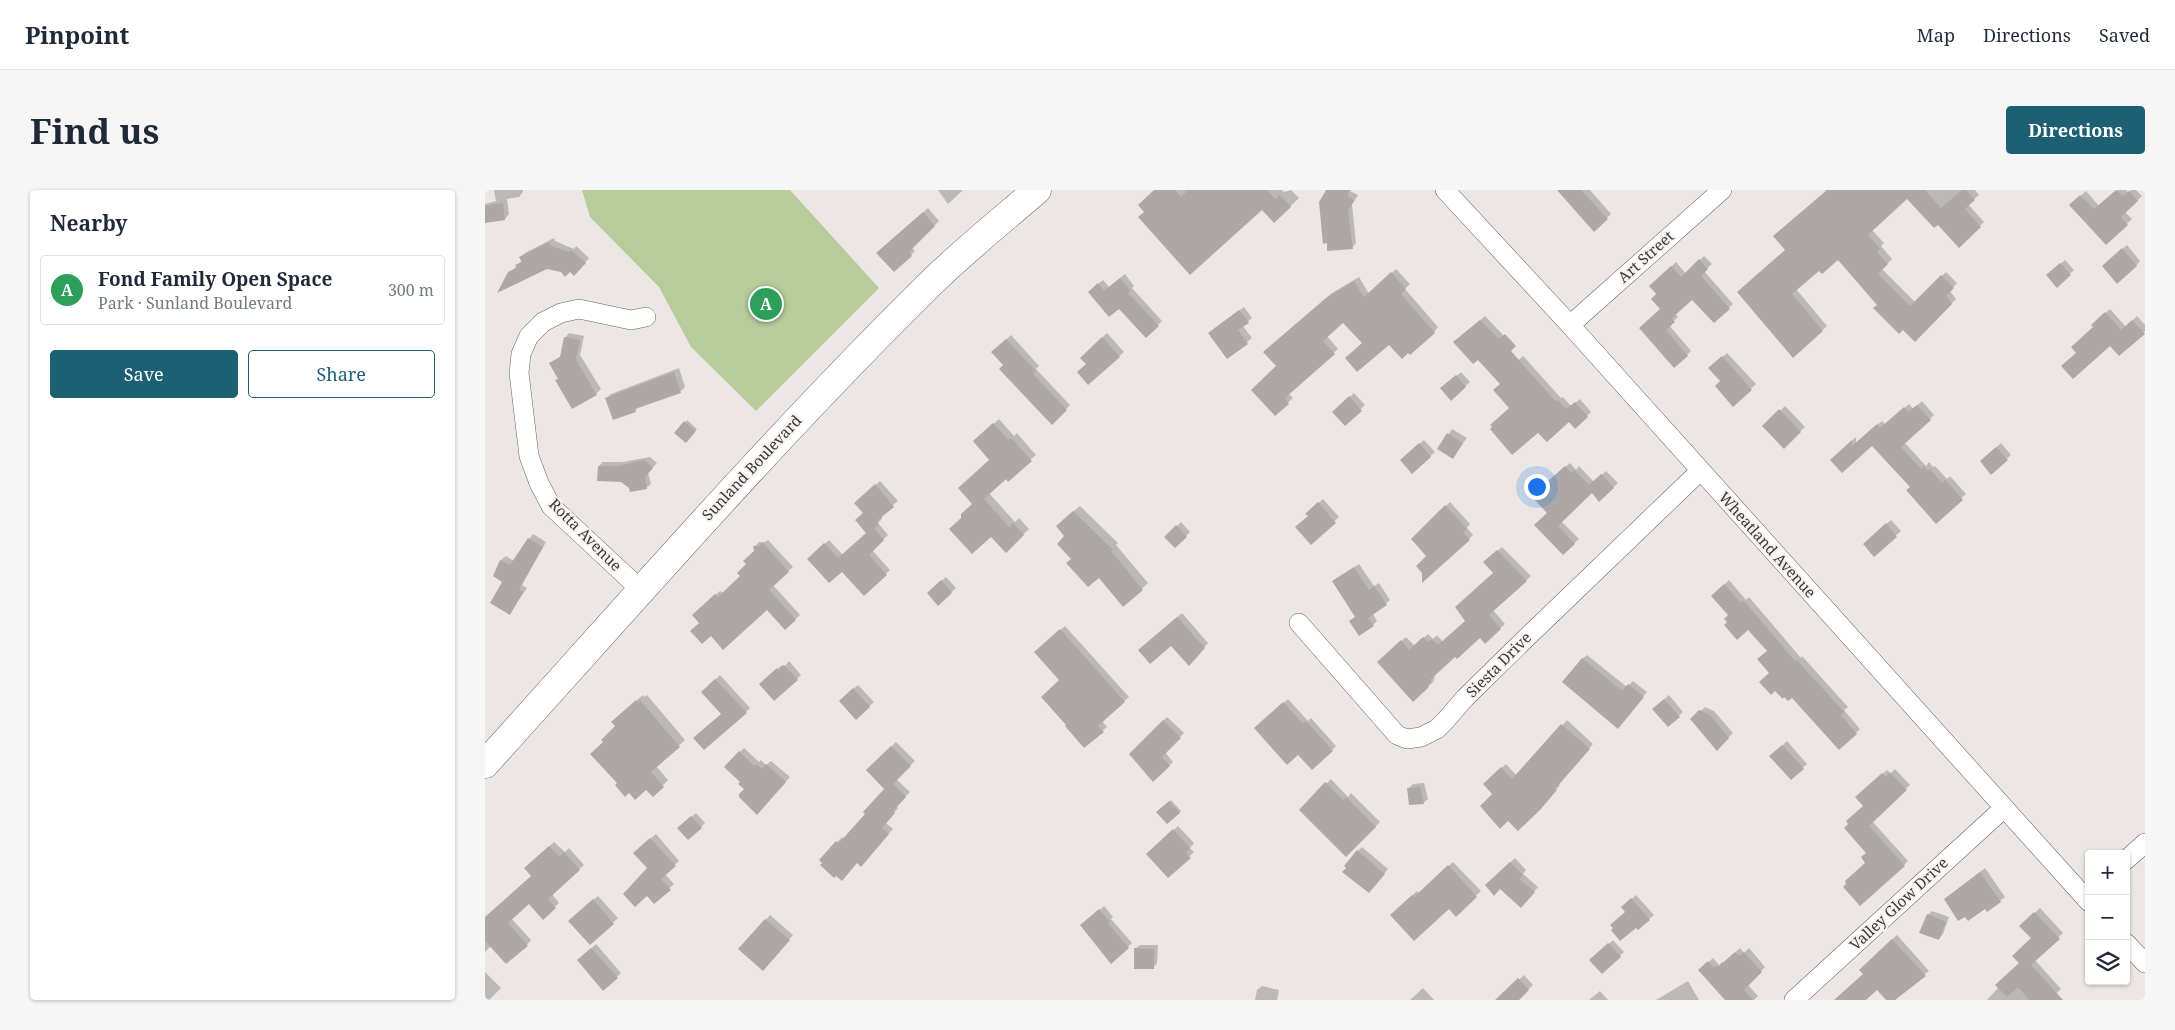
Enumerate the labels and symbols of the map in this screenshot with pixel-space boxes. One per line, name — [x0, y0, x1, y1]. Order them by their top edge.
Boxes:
street label: Art Street — [1613, 226, 1678, 287]
pin: A — [750, 285, 782, 323]
street label: Sunland Boulevard — [697, 410, 805, 524]
your location — [1524, 474, 1550, 500]
street label: Wheatland Avenue — [1715, 487, 1821, 602]
street label: Rotta Avenue — [545, 494, 626, 575]
street label: Siesta Drive — [1461, 627, 1535, 701]
street label: Valley Glow Drive — [1845, 852, 1952, 954]

